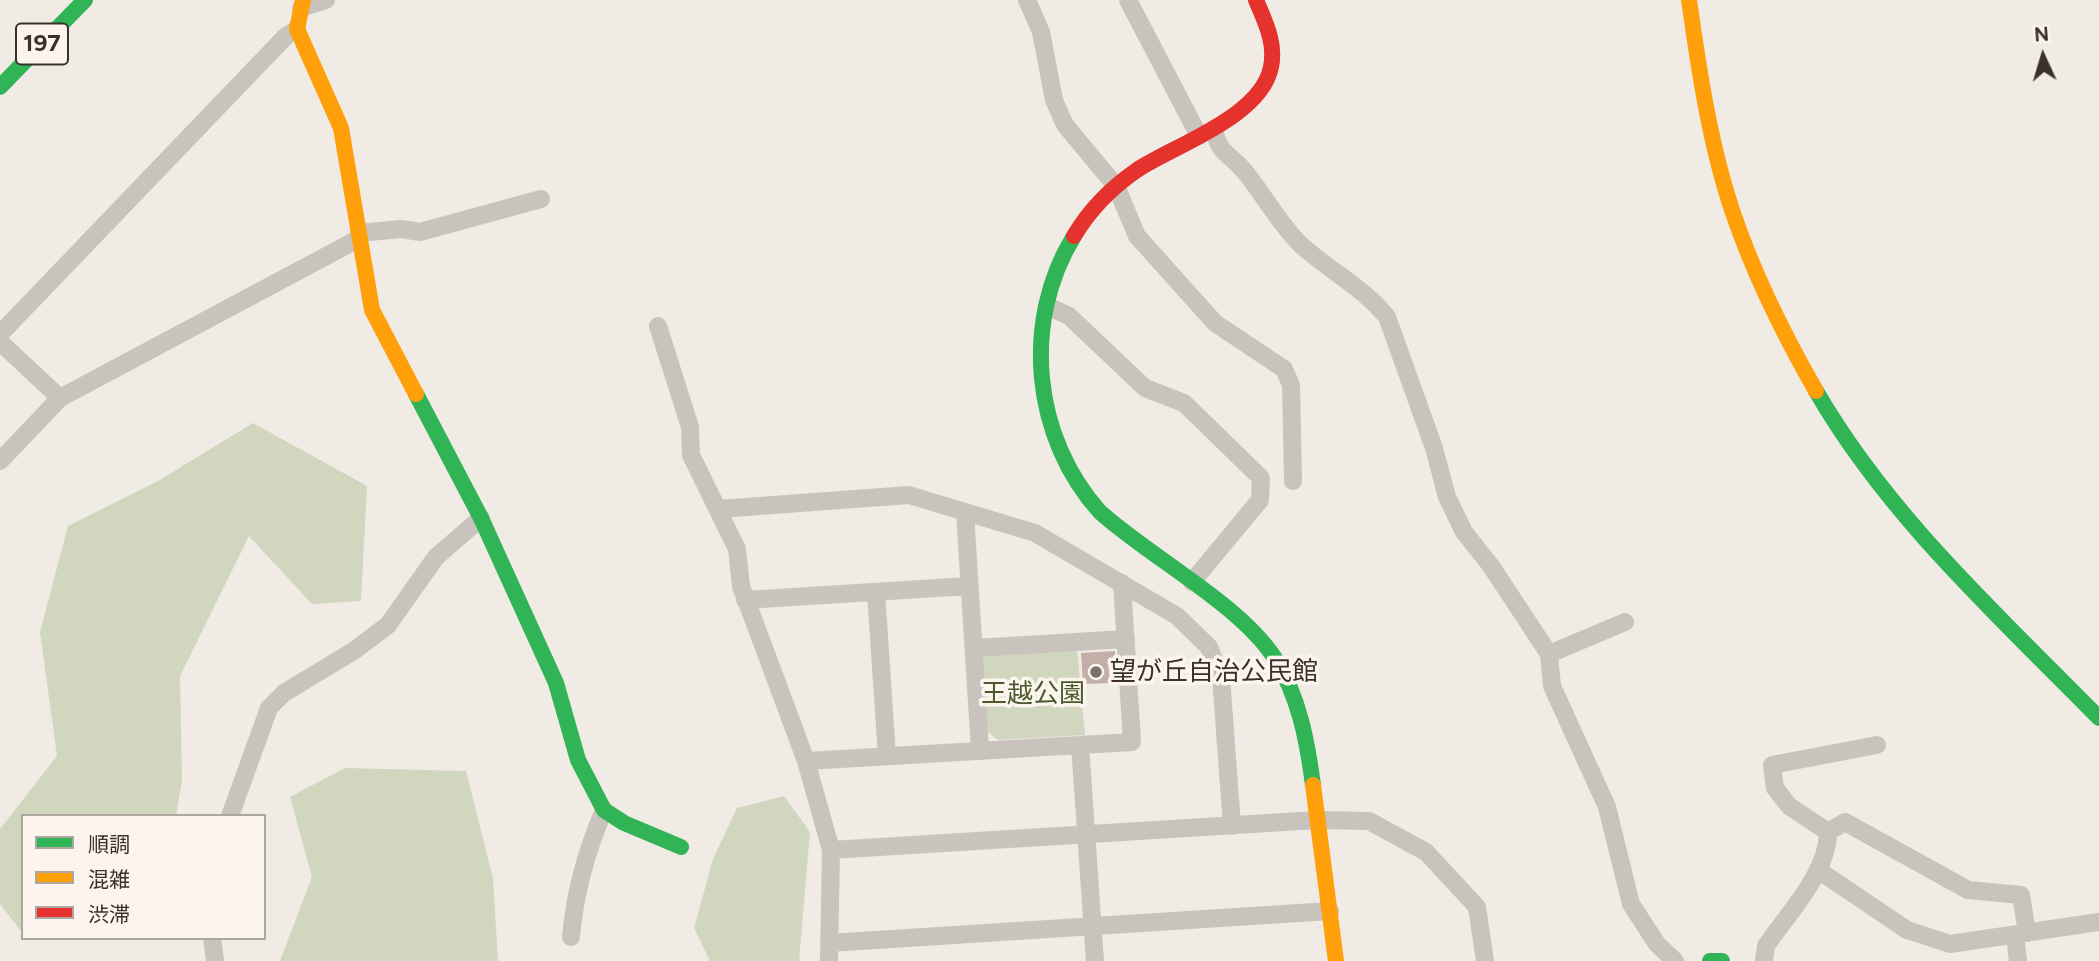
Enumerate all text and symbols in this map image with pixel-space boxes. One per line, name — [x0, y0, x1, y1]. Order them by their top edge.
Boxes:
north arrow — [2008, 21, 2078, 91]
text: N — [2033, 23, 2050, 47]
road number: 197 — [16, 24, 68, 64]
place label: 望が丘自治公民館 — [1110, 656, 1318, 688]
marker: 望が丘自治公民館 — [1088, 664, 1104, 680]
park label: 王越公園 — [981, 678, 1085, 710]
legend — [21, 814, 266, 940]
text: 順調 — [88, 832, 130, 857]
text: 混雑 — [88, 867, 130, 892]
text: 渋滞 — [88, 902, 130, 927]

